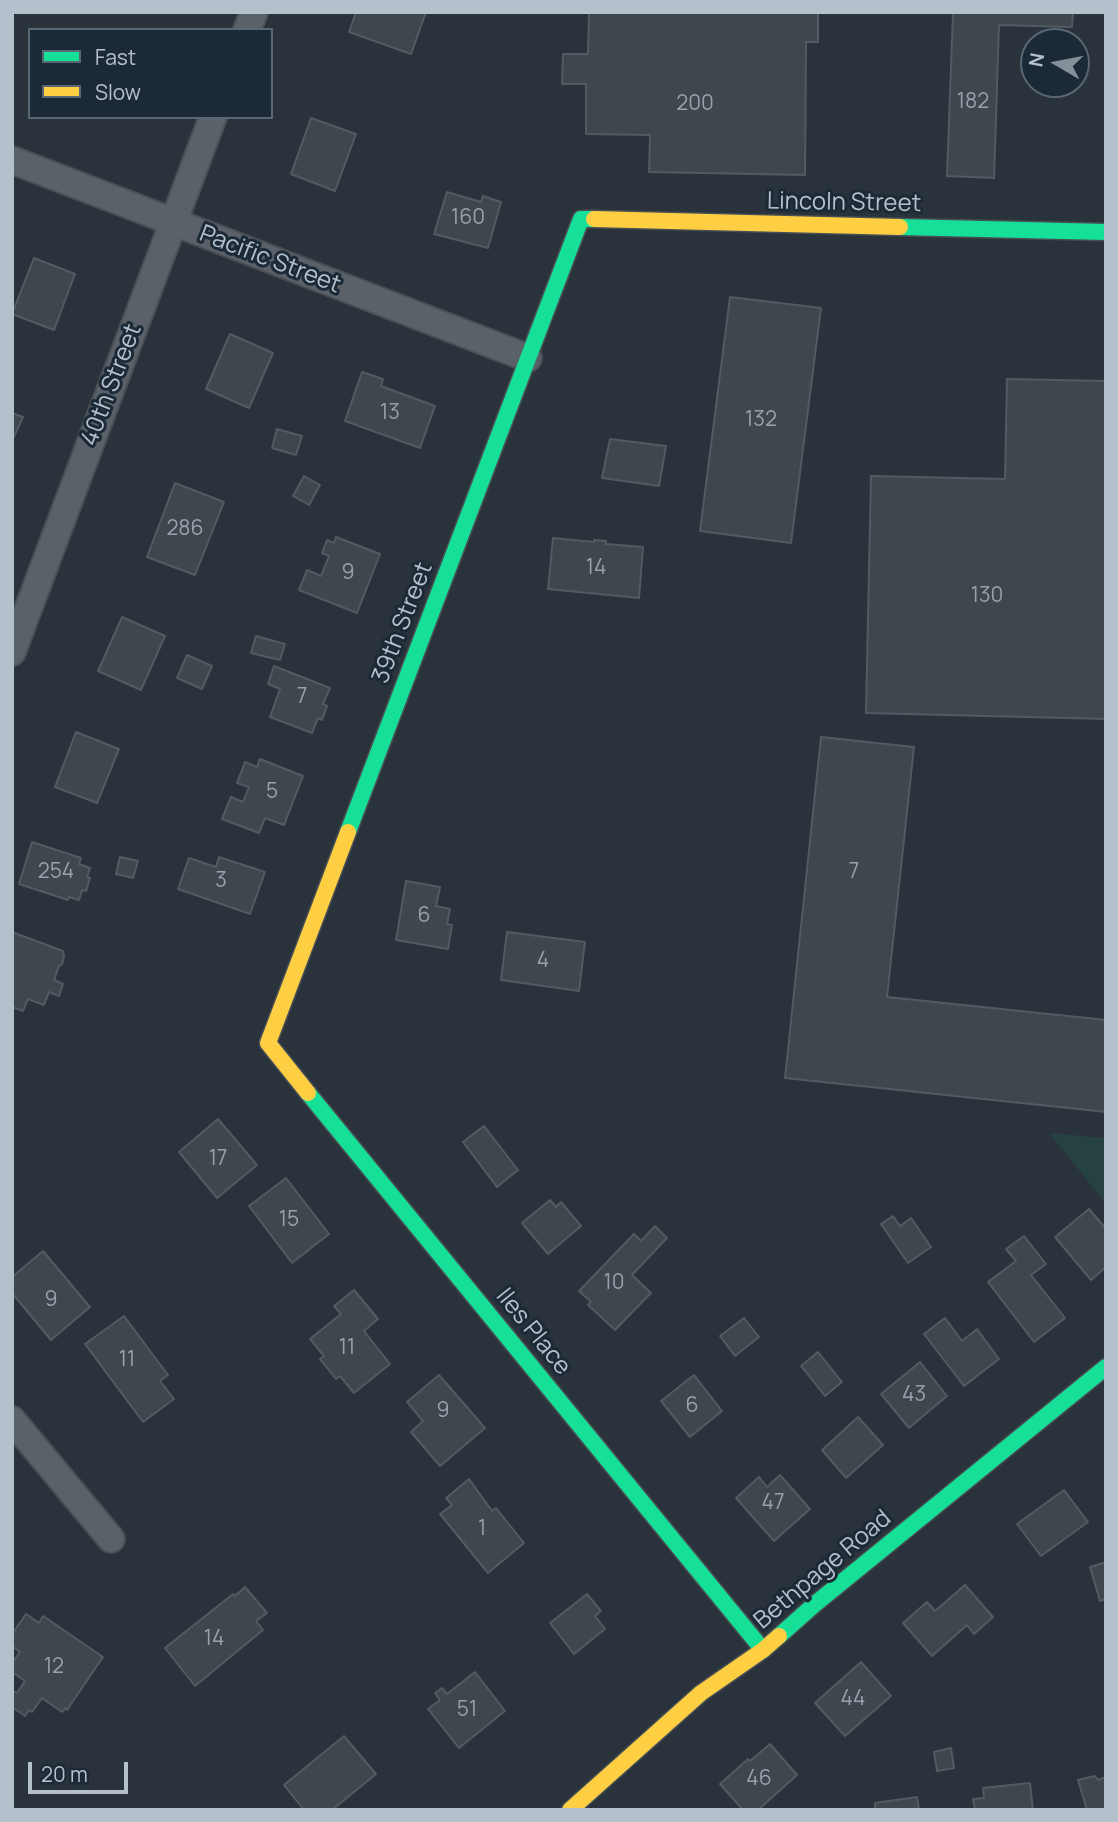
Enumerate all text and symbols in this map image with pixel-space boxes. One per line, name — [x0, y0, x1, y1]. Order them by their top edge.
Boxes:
legend — [28, 28, 273, 119]
north arrow — [1020, 28, 1090, 98]
text: Fast — [95, 43, 136, 71]
text: N — [1022, 51, 1050, 69]
text: Slow — [95, 78, 141, 106]
house number: 182 — [957, 89, 989, 115]
house number: 200 — [676, 91, 714, 117]
street label: Lincoln Street — [767, 187, 921, 219]
house number: 160 — [451, 205, 485, 231]
street label: Pacific Street — [195, 220, 345, 300]
street label: 40th Street — [76, 320, 148, 450]
house number: 13 — [380, 400, 400, 426]
house number: 132 — [745, 407, 777, 433]
house number: 286 — [166, 516, 204, 542]
house number: 14 — [586, 555, 606, 581]
street label: 39th Street — [367, 558, 439, 688]
house number: 9 — [341, 560, 355, 586]
house number: 130 — [971, 583, 1003, 609]
house number: 7 — [297, 684, 307, 710]
house number: 5 — [266, 779, 278, 805]
house number: 254 — [38, 859, 74, 885]
house number: 7 — [849, 859, 859, 885]
house number: 3 — [215, 868, 227, 894]
house number: 6 — [417, 903, 431, 929]
house number: 4 — [537, 948, 549, 974]
house number: 17 — [209, 1146, 227, 1172]
house number: 15 — [279, 1207, 299, 1233]
house number: 10 — [604, 1270, 624, 1296]
street label: Iles Place — [489, 1283, 577, 1381]
house number: 9 — [44, 1287, 58, 1313]
house number: 11 — [339, 1335, 355, 1361]
house number: 11 — [119, 1347, 135, 1373]
house number: 43 — [902, 1382, 926, 1408]
house number: 6 — [685, 1393, 699, 1419]
house number: 9 — [436, 1398, 450, 1424]
house number: 47 — [762, 1490, 784, 1516]
street label: Bethpage Road — [749, 1504, 897, 1636]
house number: 1 — [478, 1516, 486, 1542]
house number: 14 — [204, 1626, 224, 1652]
house number: 12 — [44, 1654, 64, 1680]
house number: 44 — [841, 1686, 865, 1712]
house number: 51 — [457, 1697, 477, 1723]
scale bar — [32, 1748, 131, 1792]
text: 20 m — [41, 1760, 88, 1788]
house number: 46 — [746, 1766, 772, 1792]

